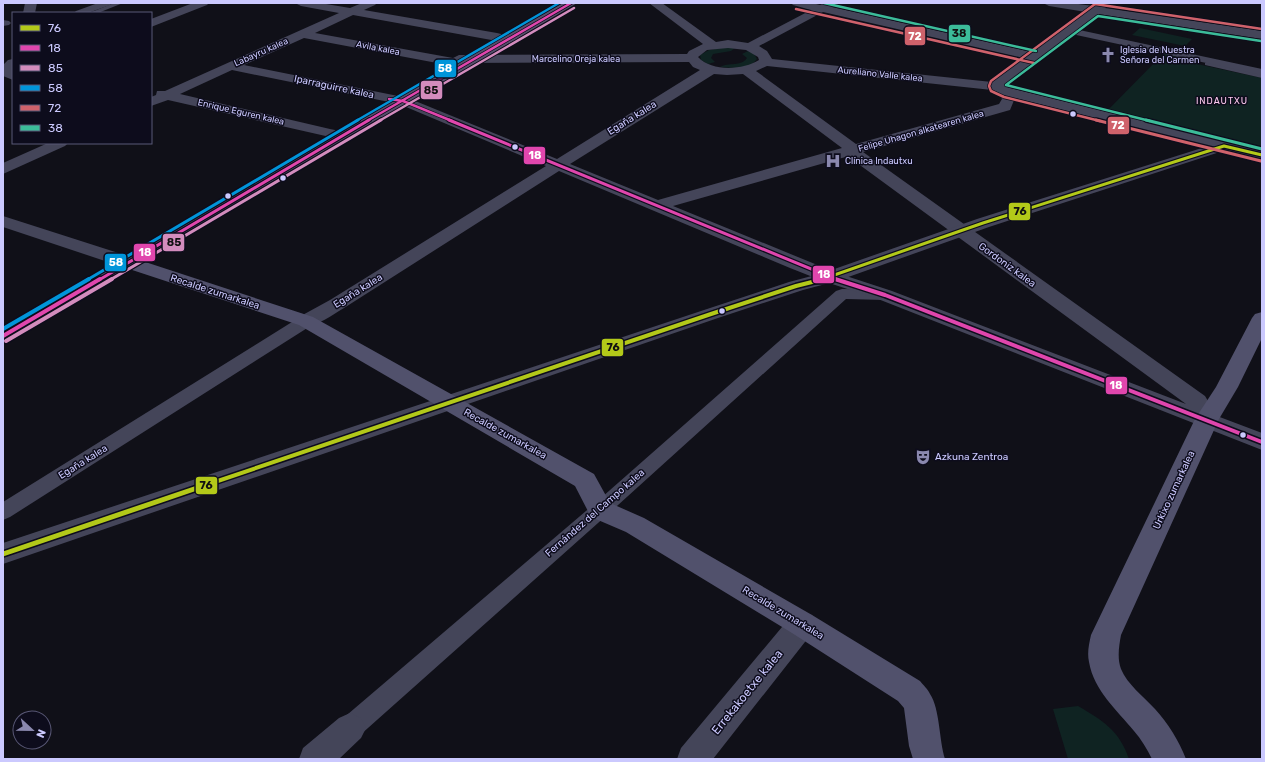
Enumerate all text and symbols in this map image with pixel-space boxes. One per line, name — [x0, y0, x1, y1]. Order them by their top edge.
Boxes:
legend — [12, 12, 152, 144]
text: 76 — [48, 21, 61, 35]
line badge: 38 — [948, 24, 971, 43]
line badge: 72 — [904, 26, 926, 46]
text: 38 — [952, 27, 966, 40]
text: 72 — [908, 30, 922, 43]
street label: Labayru kalea — [232, 36, 290, 68]
street label: Avila kalea — [355, 39, 401, 57]
text: 18 — [48, 41, 61, 55]
place label: Iglesia de Nuestra Señora del Carmen — [1120, 45, 1199, 65]
church icon: Iglesia de Nuestra Señora del Carmen — [1099, 46, 1117, 64]
street label: Marcelino Oreja kalea — [532, 54, 620, 64]
line badge: 58 — [434, 59, 457, 78]
text: 85 — [48, 61, 63, 75]
text: 58 — [438, 62, 452, 75]
street label: Aureliano Valle kalea — [837, 65, 923, 83]
street label: Iparraguirre kalea — [293, 73, 375, 101]
line badge: 85 — [420, 80, 443, 100]
text: 58 — [48, 81, 63, 95]
text: 85 — [424, 84, 438, 97]
district label: INDAUTXU — [1196, 96, 1248, 106]
street label: Enrique Eguren kalea — [197, 97, 285, 127]
street label: Egaña kalea — [605, 98, 659, 138]
text: 72 — [48, 101, 61, 115]
street label: Felipe Uhagon alkatearen kalea — [857, 108, 985, 154]
unlabelled marker — [1068, 109, 1078, 119]
line badge: 72 — [1107, 116, 1130, 135]
text: 72 — [1111, 119, 1125, 132]
text: 38 — [48, 121, 63, 135]
unlabelled marker — [510, 142, 520, 152]
line badge: 18 — [523, 146, 546, 165]
text: 18 — [529, 149, 541, 162]
hospital icon: Clínica Indautxu — [824, 152, 842, 170]
place label: Clínica Indautxu — [845, 156, 913, 166]
unlabelled marker — [278, 173, 288, 183]
unlabelled marker — [223, 191, 233, 201]
line badge: 76 — [1008, 202, 1031, 221]
text: 76 — [1013, 205, 1027, 218]
line badge: 85 — [162, 233, 185, 252]
text: 85 — [167, 236, 181, 249]
street label: Gordoniz kalea — [976, 240, 1038, 290]
line badge: 18 — [133, 243, 156, 262]
text: 18 — [139, 246, 151, 259]
line badge: 58 — [104, 253, 127, 272]
text: 58 — [109, 256, 123, 269]
line badge: 18 — [812, 265, 835, 284]
text: 18 — [818, 268, 830, 281]
street label: Egaña kalea — [331, 271, 385, 311]
street label: Recalde zumarkalea — [169, 272, 261, 312]
unlabelled marker — [717, 306, 727, 316]
line badge: 76 — [601, 338, 624, 357]
text: 76 — [606, 341, 620, 354]
line badge: 18 — [1105, 376, 1128, 395]
text: 18 — [1110, 379, 1122, 392]
street label: Recalde zumarkalea — [461, 406, 549, 462]
unlabelled marker — [1238, 430, 1248, 440]
street label: Egaña kalea — [56, 442, 110, 482]
theatre icon: Azkuna Zentroa — [914, 448, 932, 466]
street label: Urkixo zumarkalea — [1151, 449, 1197, 531]
place label: Azkuna Zentroa — [935, 451, 1008, 463]
street label: Fernández del Campo kalea — [543, 467, 647, 559]
line badge: 76 — [195, 476, 218, 495]
text: 76 — [199, 479, 213, 492]
street label: Recalde zumarkalea — [740, 584, 826, 642]
street label: Errekakoetxe kalea — [709, 647, 785, 737]
north arrow — [12, 710, 52, 750]
text: N — [33, 727, 48, 740]

